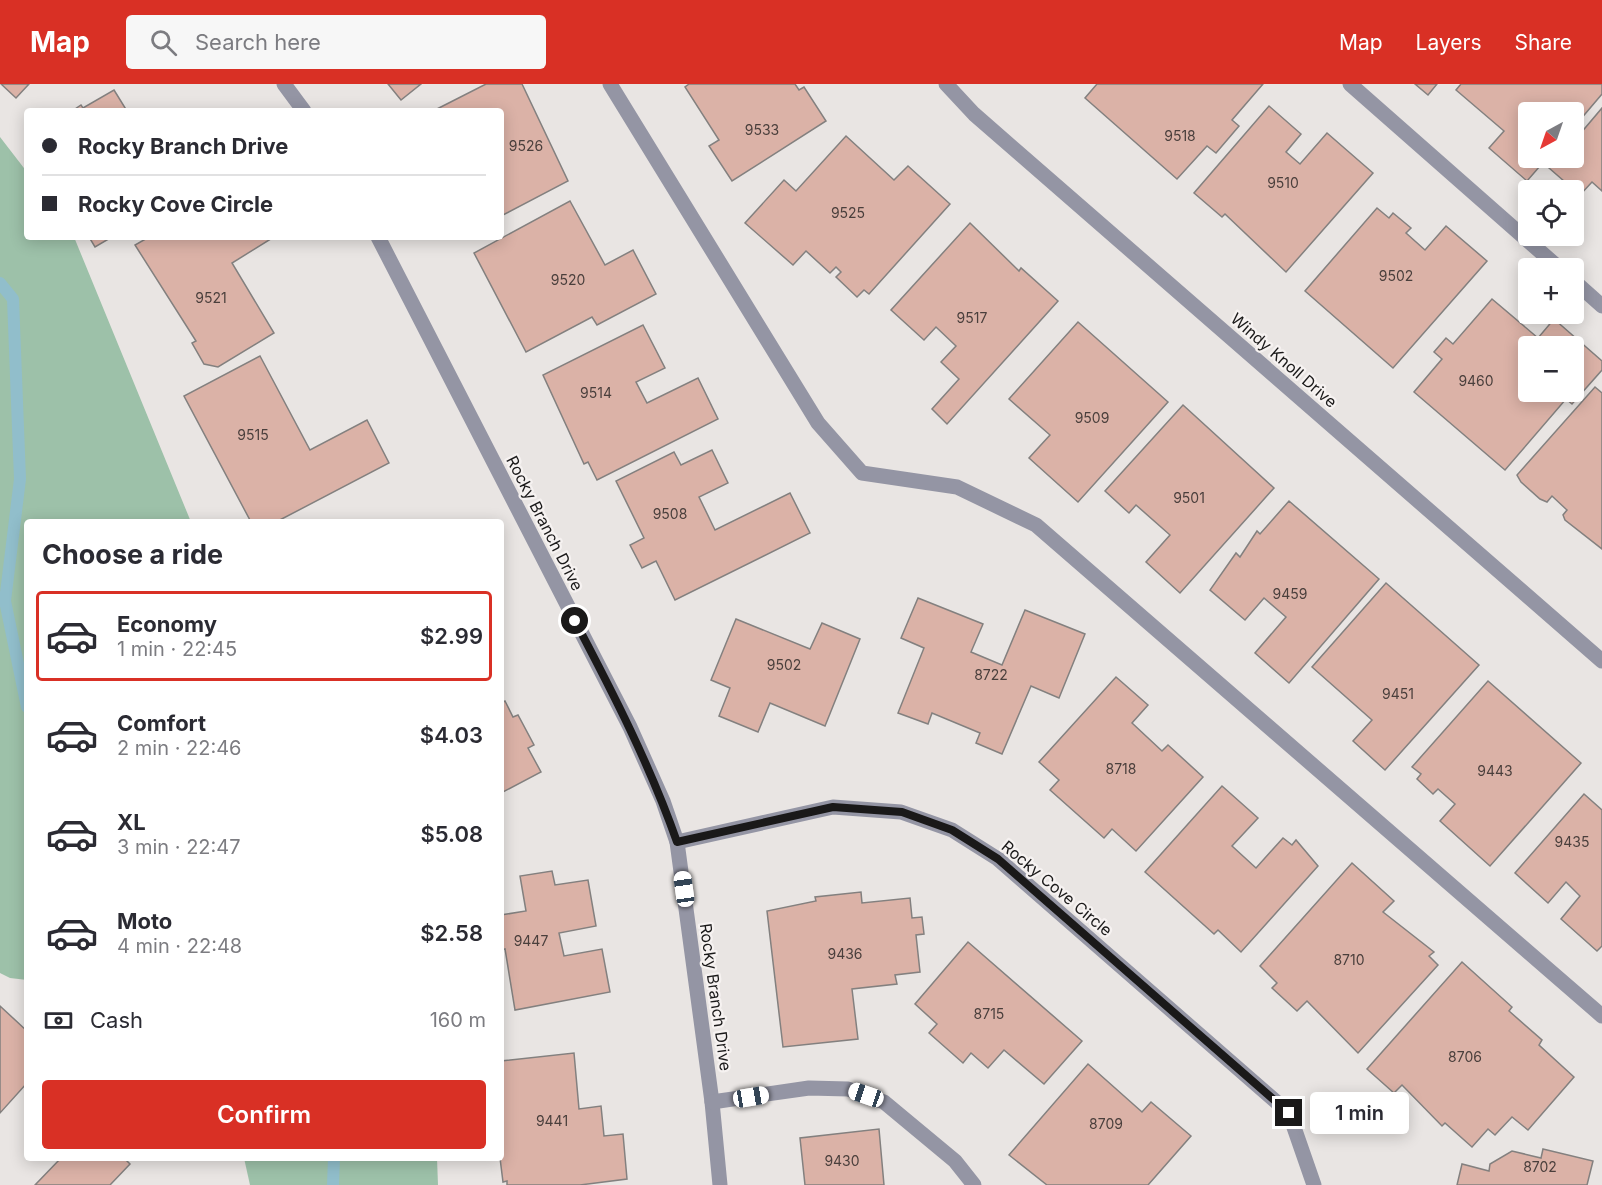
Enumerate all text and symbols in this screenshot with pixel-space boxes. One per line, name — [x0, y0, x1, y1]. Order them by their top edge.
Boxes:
search box — [126, 15, 546, 69]
text: Map — [30, 25, 90, 59]
icon: search — [147, 26, 180, 59]
text: Search here — [195, 29, 321, 55]
text: Map — [1339, 30, 1383, 55]
text: Layers — [1416, 30, 1482, 55]
text: Share — [1515, 30, 1572, 55]
north arrow — [1518, 102, 1584, 168]
map controls — [1518, 102, 1584, 402]
house number: 9533 — [745, 121, 779, 138]
house number: 9518 — [1164, 127, 1196, 144]
text: Rocky Branch Drive — [78, 133, 288, 159]
house number: 9526 — [509, 137, 543, 154]
house number: 9510 — [1267, 174, 1299, 191]
button: locate — [1518, 180, 1584, 246]
text: Rocky Cove Circle — [78, 191, 273, 217]
house number: 9525 — [831, 204, 865, 221]
button: + — [1518, 258, 1584, 324]
house number: 9502 — [1379, 267, 1413, 284]
house number: 9520 — [551, 271, 585, 288]
house number: 9521 — [195, 289, 227, 306]
street label: Windy Knoll Drive — [1227, 308, 1341, 412]
house number: 9517 — [957, 309, 987, 326]
button: − — [1518, 336, 1584, 402]
house number: 9460 — [1458, 372, 1494, 389]
house number: 9514 — [580, 384, 612, 401]
house number: 9509 — [1075, 409, 1109, 426]
house number: 9515 — [237, 426, 269, 443]
street label: Rocky Branch Drive — [502, 452, 588, 594]
house number: 9501 — [1173, 489, 1205, 506]
house number: 9508 — [653, 505, 687, 522]
text: Choose a ride — [42, 538, 223, 571]
house number: 9459 — [1273, 585, 1307, 602]
route start — [561, 607, 588, 634]
icon: car — [45, 609, 99, 663]
text: Economy — [117, 611, 217, 637]
text: $2.99 — [420, 623, 483, 649]
text: 1 min · 22:45 — [117, 637, 237, 661]
house number: 9502 — [767, 656, 801, 673]
house number: 8722 — [974, 666, 1008, 683]
house number: 9451 — [1382, 685, 1414, 702]
icon: car — [45, 708, 99, 762]
text: Comfort — [117, 710, 206, 736]
text: $4.03 — [420, 722, 483, 748]
text: 2 min · 22:46 — [117, 736, 242, 760]
house number: 8718 — [1106, 760, 1136, 777]
house number: 9443 — [1477, 762, 1513, 779]
icon: car — [45, 807, 99, 861]
text: XL — [117, 809, 146, 835]
text: $5.08 — [420, 821, 483, 847]
house number: 9435 — [1555, 833, 1589, 850]
text: 3 min · 22:47 — [117, 835, 241, 859]
street label: Rocky Cove Circle — [998, 836, 1116, 940]
car — [673, 870, 695, 908]
icon: car — [45, 906, 99, 960]
text: Moto — [117, 908, 172, 934]
text: $2.58 — [420, 920, 483, 946]
street label: Rocky Branch Drive — [696, 922, 736, 1072]
house number: 9447 — [514, 932, 548, 949]
text: 4 min · 22:48 — [117, 934, 242, 958]
house number: 9436 — [827, 945, 863, 962]
house number: 8710 — [1333, 951, 1365, 968]
icon: cash — [42, 1004, 75, 1037]
house number: 8715 — [974, 1005, 1004, 1022]
text: Cash — [90, 1007, 143, 1033]
text: 160 m — [430, 1008, 486, 1032]
house number: 8706 — [1448, 1048, 1482, 1065]
button: Confirm — [42, 1080, 486, 1149]
car — [846, 1081, 886, 1109]
car — [732, 1085, 770, 1109]
callout: 1 min — [1310, 1092, 1409, 1134]
route end — [1275, 1099, 1302, 1126]
text: 1 min — [1335, 1101, 1384, 1125]
house number: 9441 — [536, 1112, 568, 1129]
house number: 8709 — [1089, 1115, 1123, 1132]
house number: 9430 — [824, 1152, 860, 1169]
house number: 8702 — [1523, 1158, 1557, 1175]

